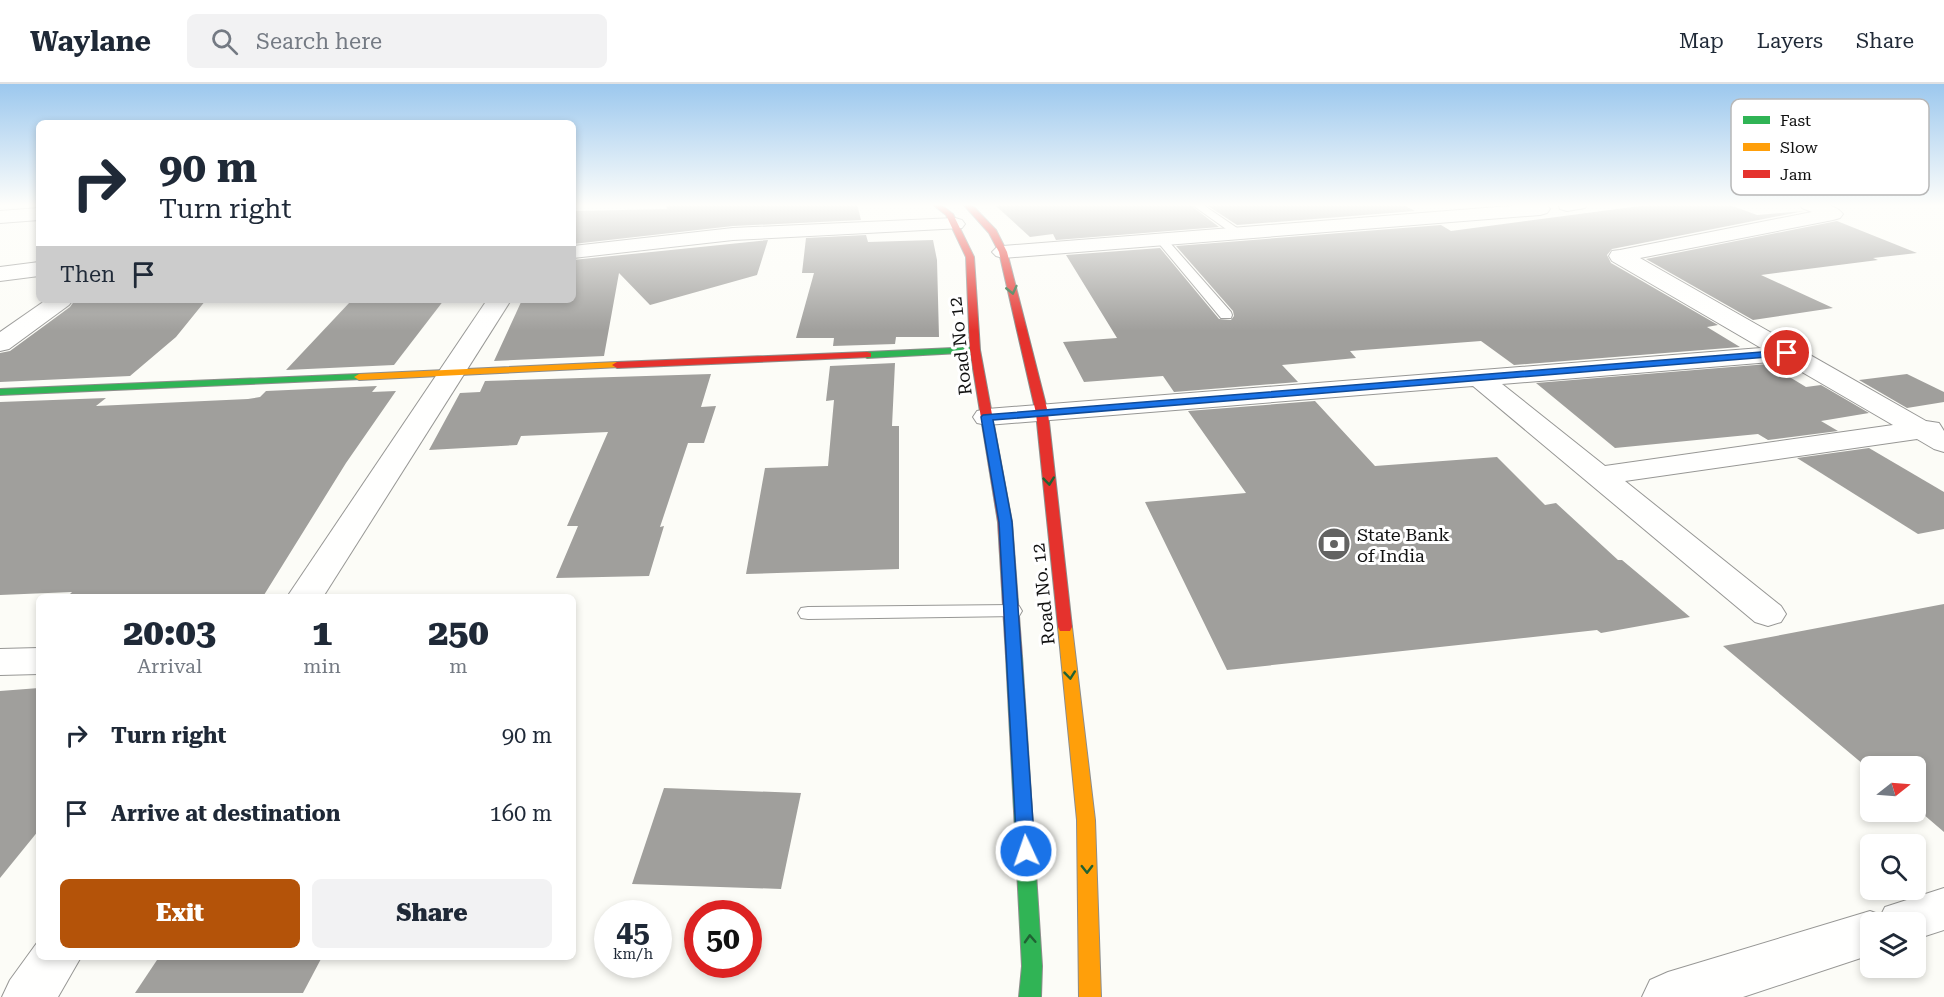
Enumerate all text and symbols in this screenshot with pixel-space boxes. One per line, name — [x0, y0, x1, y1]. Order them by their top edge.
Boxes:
search box — [187, 14, 607, 68]
text: Waylane — [30, 25, 151, 58]
icon: search — [208, 25, 241, 58]
text: Search here — [256, 29, 382, 54]
text: Map — [1679, 29, 1724, 53]
text: Layers — [1757, 29, 1823, 53]
text: Share — [1856, 29, 1914, 53]
legend — [1731, 99, 1929, 195]
text: Fast — [1780, 111, 1811, 130]
text: Slow — [1780, 138, 1818, 157]
text: 90 m — [159, 143, 257, 192]
icon: right — [60, 144, 138, 222]
text: Jam — [1780, 165, 1812, 184]
text: Turn right — [159, 193, 292, 225]
icon: arrive — [127, 258, 160, 291]
text: Then — [60, 262, 115, 287]
one-way arrow — [1005, 285, 1018, 295]
street label: Road No 12 — [944, 296, 976, 396]
pin — [1761, 327, 1812, 378]
icon: arrive — [1770, 336, 1803, 369]
one-way arrow — [1042, 477, 1055, 486]
place label: State Bank of India — [1357, 524, 1450, 566]
bank icon: State Bank of India — [1316, 526, 1352, 562]
street label: Road No. 12 — [1027, 542, 1059, 646]
text: 20:03 — [123, 612, 216, 654]
text: 1 — [312, 612, 332, 654]
text: 250 — [428, 612, 489, 654]
text: Arrival — [137, 654, 202, 678]
text: min — [303, 654, 341, 678]
text: m — [449, 654, 468, 678]
one-way arrow — [1064, 671, 1076, 680]
icon: right — [60, 719, 93, 752]
text: Turn right — [111, 723, 226, 748]
text: 90 m — [502, 723, 552, 748]
north arrow — [1860, 756, 1926, 822]
map controls — [1860, 756, 1926, 978]
icon: arrive — [60, 797, 93, 830]
text: Arrive at destination — [111, 801, 340, 826]
text: 160 m — [489, 801, 552, 826]
position arrow — [994, 819, 1058, 883]
button: search — [1860, 834, 1926, 900]
one-way arrow — [1081, 865, 1094, 874]
button: Exit — [60, 879, 300, 948]
button: Share — [312, 879, 552, 948]
speed limit sign: 50 — [684, 900, 762, 978]
button: layers — [1860, 912, 1926, 978]
text: 45 — [616, 914, 650, 949]
one-way arrow — [1024, 934, 1037, 943]
text: km/h — [613, 945, 653, 963]

